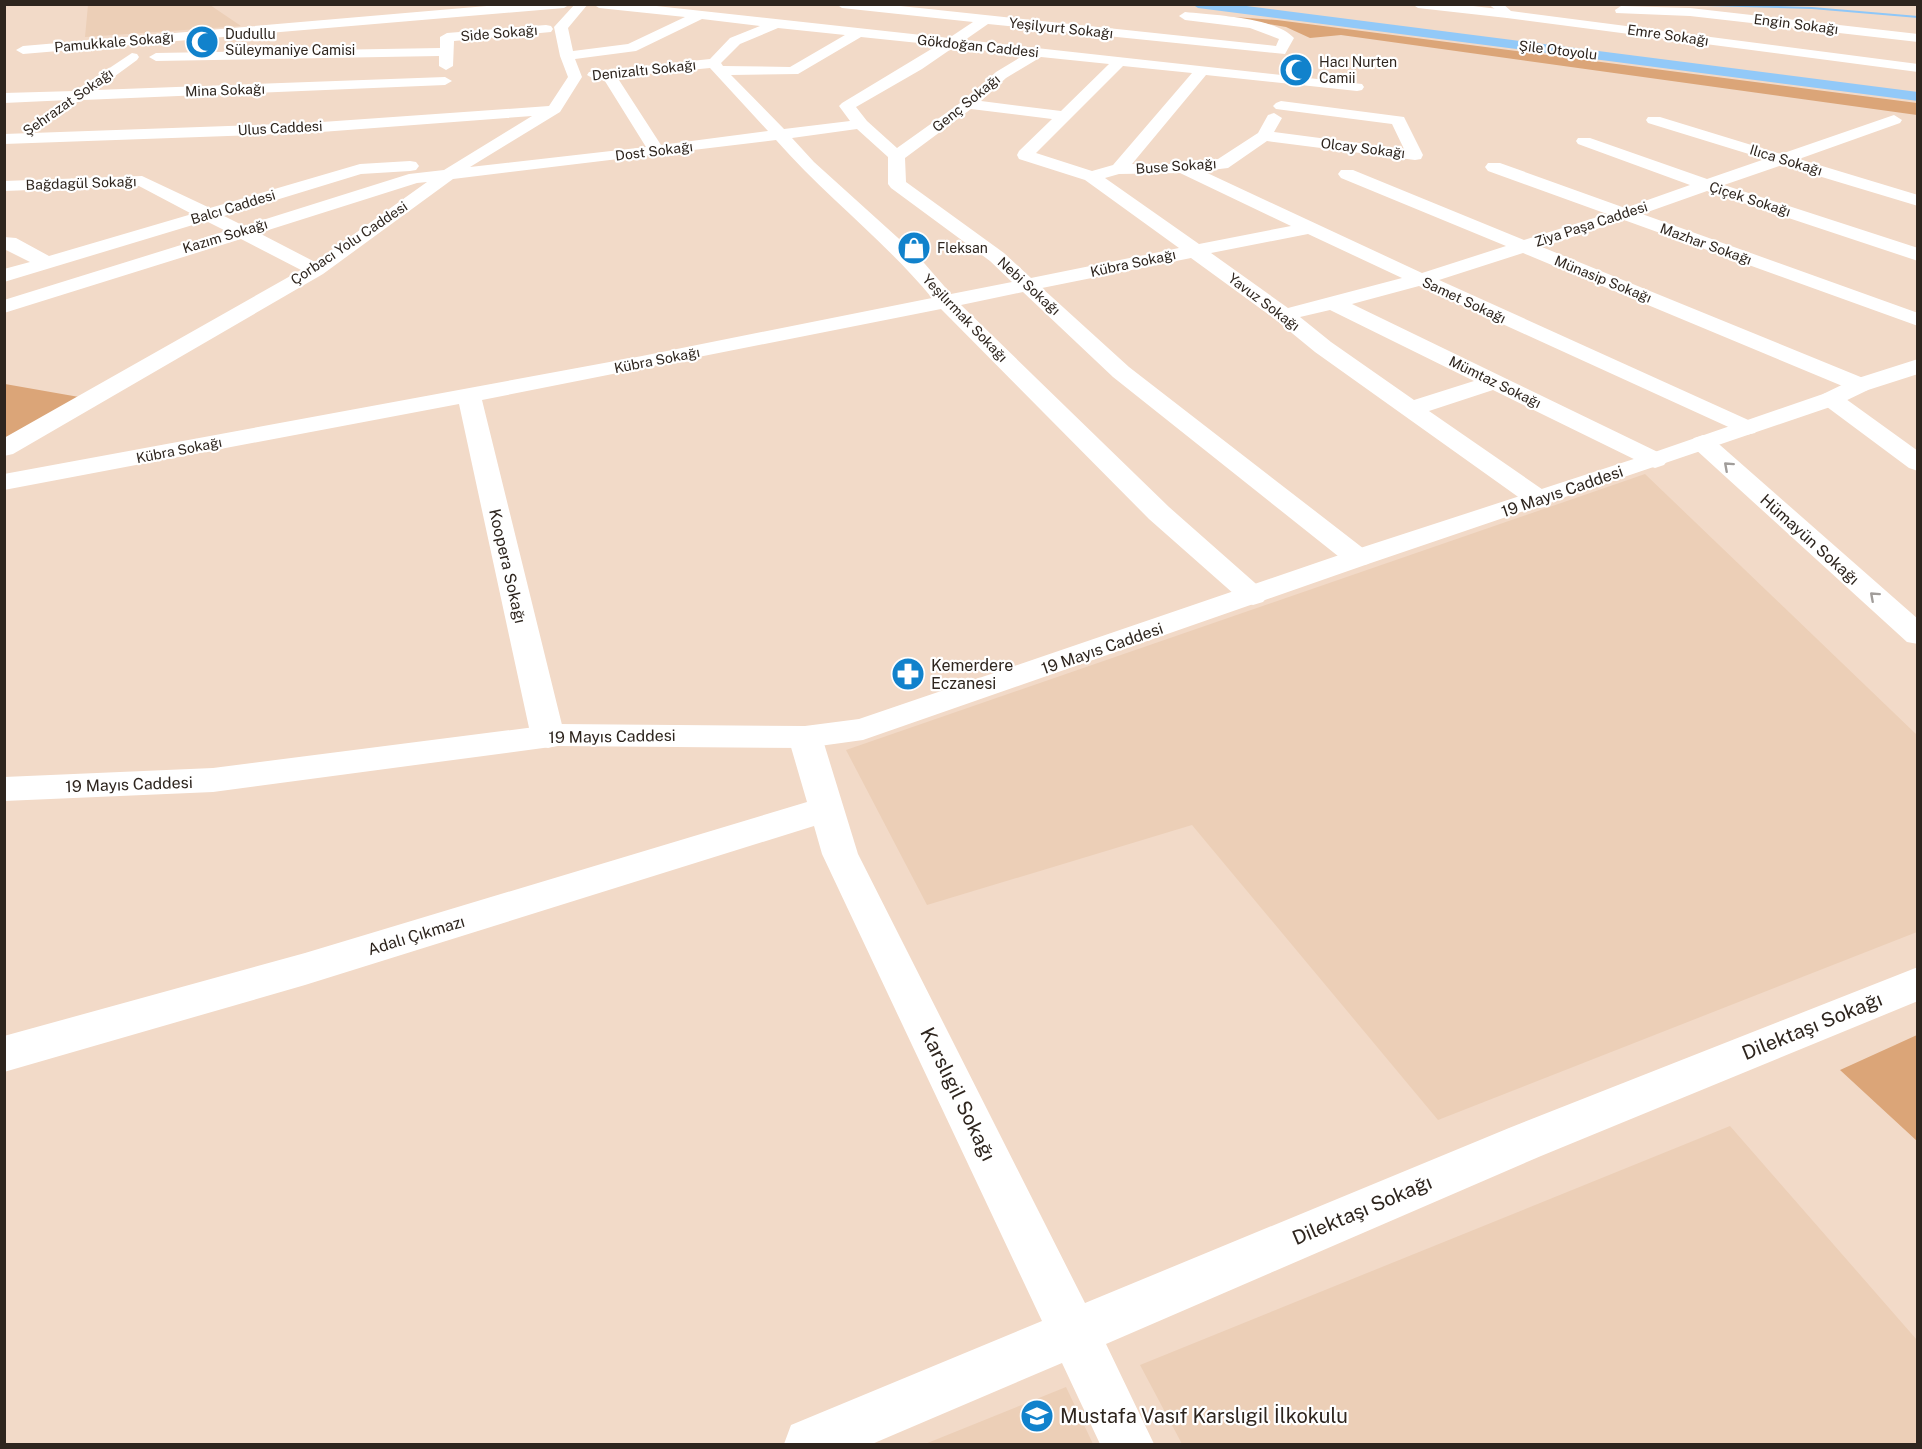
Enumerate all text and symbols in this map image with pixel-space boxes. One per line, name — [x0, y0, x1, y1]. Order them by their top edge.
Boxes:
street label: Engin Sokağı — [1753, 11, 1839, 37]
street label: Yeşilyurt Sokağı — [1008, 15, 1114, 41]
street label: Emre Sokağı — [1626, 21, 1710, 49]
street label: Side Sokağı — [460, 22, 538, 44]
mosque icon: Dudullu Süleymaniye Camisi — [184, 24, 220, 60]
place label: Dudullu Süleymaniye Camisi — [225, 26, 355, 58]
street label: Pamukkale Sokağı — [53, 29, 175, 55]
street label: Gökdoğan Caddesi — [916, 32, 1040, 60]
street label: Şile Otoyolu — [1518, 37, 1598, 63]
mosque icon: Hacı Nurten Camii — [1278, 52, 1314, 88]
place label: Hacı Nurten Camii — [1319, 54, 1397, 86]
street label: Denizaltı Sokağı — [591, 57, 697, 83]
street label: Şehrazat Sokağı — [20, 65, 116, 139]
street label: Genç Sokağı — [929, 71, 1003, 135]
street label: Mina Sokağı — [185, 81, 265, 99]
street label: Ulus Caddesi — [237, 118, 323, 138]
street label: Olcay Sokağı — [1320, 135, 1406, 161]
street label: Dost Sokağı — [614, 138, 694, 164]
street label: Ilıca Sokağı — [1748, 141, 1824, 179]
street label: Buse Sokağı — [1135, 155, 1217, 177]
street label: Bağdagül Sokağı — [25, 173, 137, 193]
street label: Çiçek Sokağı — [1707, 178, 1793, 220]
street label: Balcı Caddesi — [189, 187, 277, 227]
street label: Çorbacı Yolu Caddesi — [288, 198, 410, 288]
street label: Ziya Paşa Caddesi — [1533, 198, 1649, 250]
street label: Kazım Sokağı — [181, 216, 269, 256]
street label: Mazhar Sokağı — [1658, 220, 1754, 268]
shop icon: Fleksan — [896, 230, 932, 266]
place label: Fleksan — [937, 240, 988, 256]
street label: Kübra Sokağı — [1089, 246, 1177, 280]
street label: Münasip Sokağı — [1552, 252, 1654, 306]
street label: Nebi Sokağı — [995, 254, 1063, 318]
street label: Yavuz Sokağı — [1225, 270, 1303, 334]
street label: Yeşilırmak Sokağı — [919, 271, 1011, 365]
street label: Samet Sokağı — [1420, 274, 1508, 326]
street label: Kübra Sokağı — [613, 344, 701, 376]
street label: Mümtaz Sokağı — [1446, 353, 1544, 411]
street label: Kübra Sokağı — [135, 434, 223, 466]
street label: 19 Mayıs Caddesi — [1499, 462, 1625, 521]
one-way arrow — [1725, 462, 1735, 473]
street label: Hümayün Sokağı — [1756, 490, 1863, 589]
street label: Koopera Sokağı — [485, 507, 530, 625]
one-way arrow — [1870, 592, 1881, 603]
street label: 19 Mayıs Caddesi — [1039, 619, 1165, 678]
pharmacy icon: Kemerdere Eczanesi — [890, 656, 926, 692]
place label: Kemerdere Eczanesi — [931, 656, 1013, 693]
street label: 19 Mayıs Caddesi — [548, 726, 676, 747]
street label: 19 Mayıs Caddesi — [65, 773, 193, 796]
street label: Adalı Çıkmazı — [365, 912, 467, 959]
street label: Dilektaşı Sokağı — [1738, 987, 1886, 1065]
street label: Karslıgil Sokağı — [915, 1023, 1001, 1165]
street label: Dilektaşı Sokağı — [1289, 1170, 1435, 1250]
school or university icon: Mustafa Vasıf Karslıgil İlkokulu — [1019, 1398, 1055, 1434]
place label: Mustafa Vasıf Karslıgil İlkokulu — [1060, 1404, 1348, 1428]

